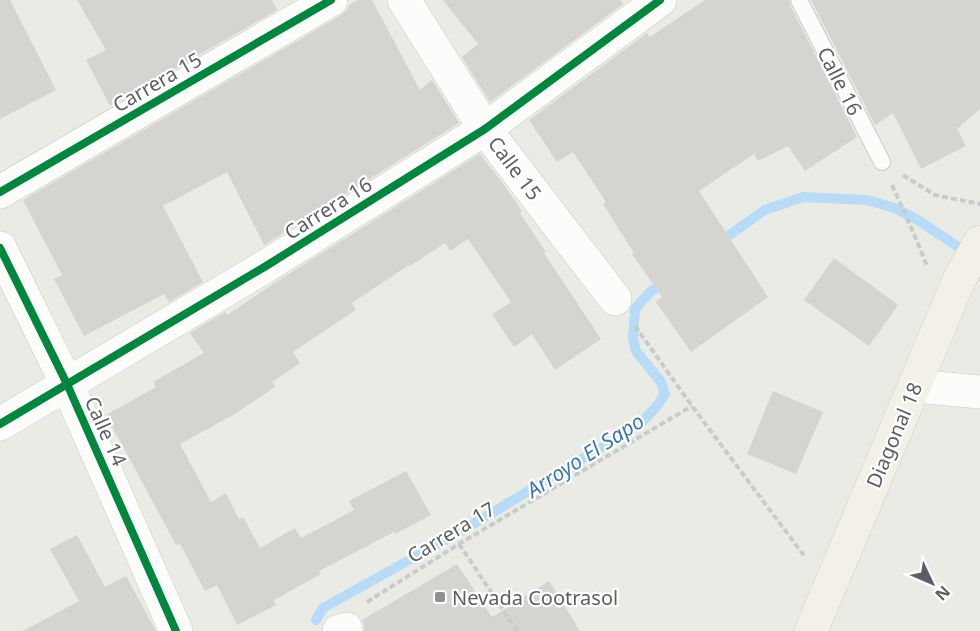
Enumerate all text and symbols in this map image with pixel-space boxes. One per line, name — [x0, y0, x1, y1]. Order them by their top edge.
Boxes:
street label: Calle 16 — [811, 42, 869, 120]
street label: Carrera 15 — [108, 46, 206, 118]
street label: Calle 15 — [482, 131, 548, 205]
street label: Carrera 16 — [279, 170, 377, 246]
street label: Diagonal 18 — [860, 378, 928, 492]
street label: Calle 14 — [79, 392, 134, 471]
water label: Arroyo El Sapo — [519, 407, 649, 505]
street label: Carrera 17 — [402, 495, 500, 569]
north arrow — [902, 553, 962, 613]
text: N — [930, 581, 955, 606]
place label: Nevada Cootrasol — [452, 584, 618, 611]
marker: Nevada Cootrasol — [433, 590, 447, 604]

